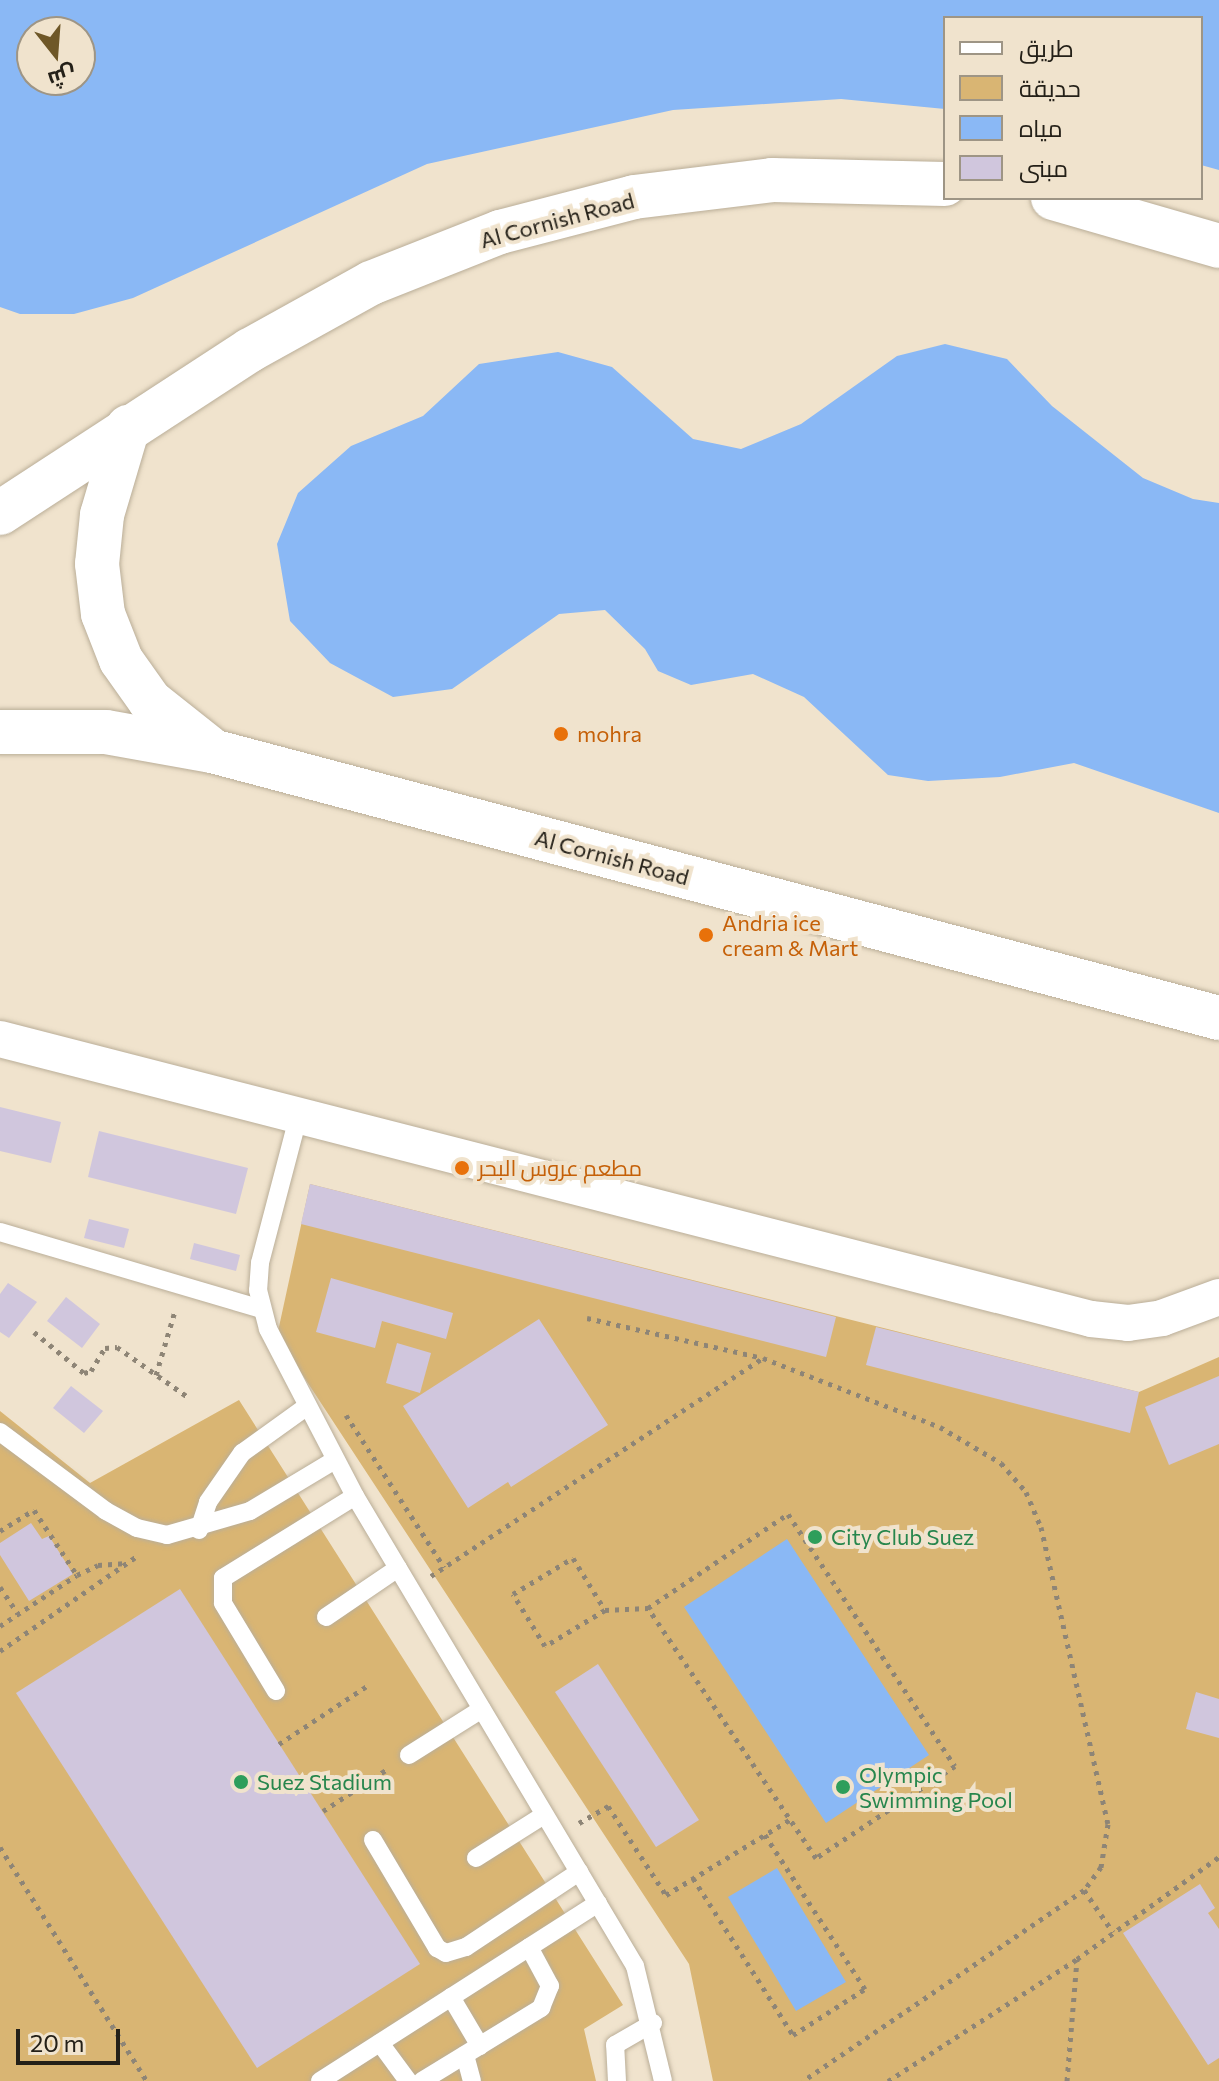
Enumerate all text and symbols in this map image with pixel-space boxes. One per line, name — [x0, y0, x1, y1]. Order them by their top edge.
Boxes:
north arrow — [16, 16, 96, 96]
legend — [943, 16, 1203, 200]
text: طريق — [1019, 33, 1074, 62]
text: ش — [45, 60, 80, 95]
text: حديقة — [1019, 73, 1081, 102]
text: مياه — [1019, 113, 1063, 142]
text: مبنى — [1019, 153, 1068, 182]
street label: Al Cornish Road — [477, 187, 637, 253]
place label: mohra — [577, 721, 642, 747]
marker: mohra — [552, 725, 570, 743]
street label: Al Cornish Road — [532, 824, 692, 890]
place label: Andria ice cream & Mart — [722, 909, 858, 960]
marker: Andria ice cream & Mart — [697, 926, 715, 944]
place label: مطعم عروس البحر — [478, 1155, 642, 1181]
marker: مطعم عروس البحر — [453, 1159, 471, 1177]
place label: City Club Suez — [831, 1524, 974, 1550]
marker: City Club Suez — [806, 1528, 824, 1546]
place label: Olympic Swimming Pool — [859, 1761, 1013, 1812]
place label: Suez Stadium — [257, 1769, 392, 1795]
marker: Suez Stadium — [232, 1773, 250, 1791]
marker: Olympic Swimming Pool — [834, 1778, 852, 1796]
scale bar — [20, 2013, 124, 2063]
text: 20 m — [30, 2028, 84, 2057]

